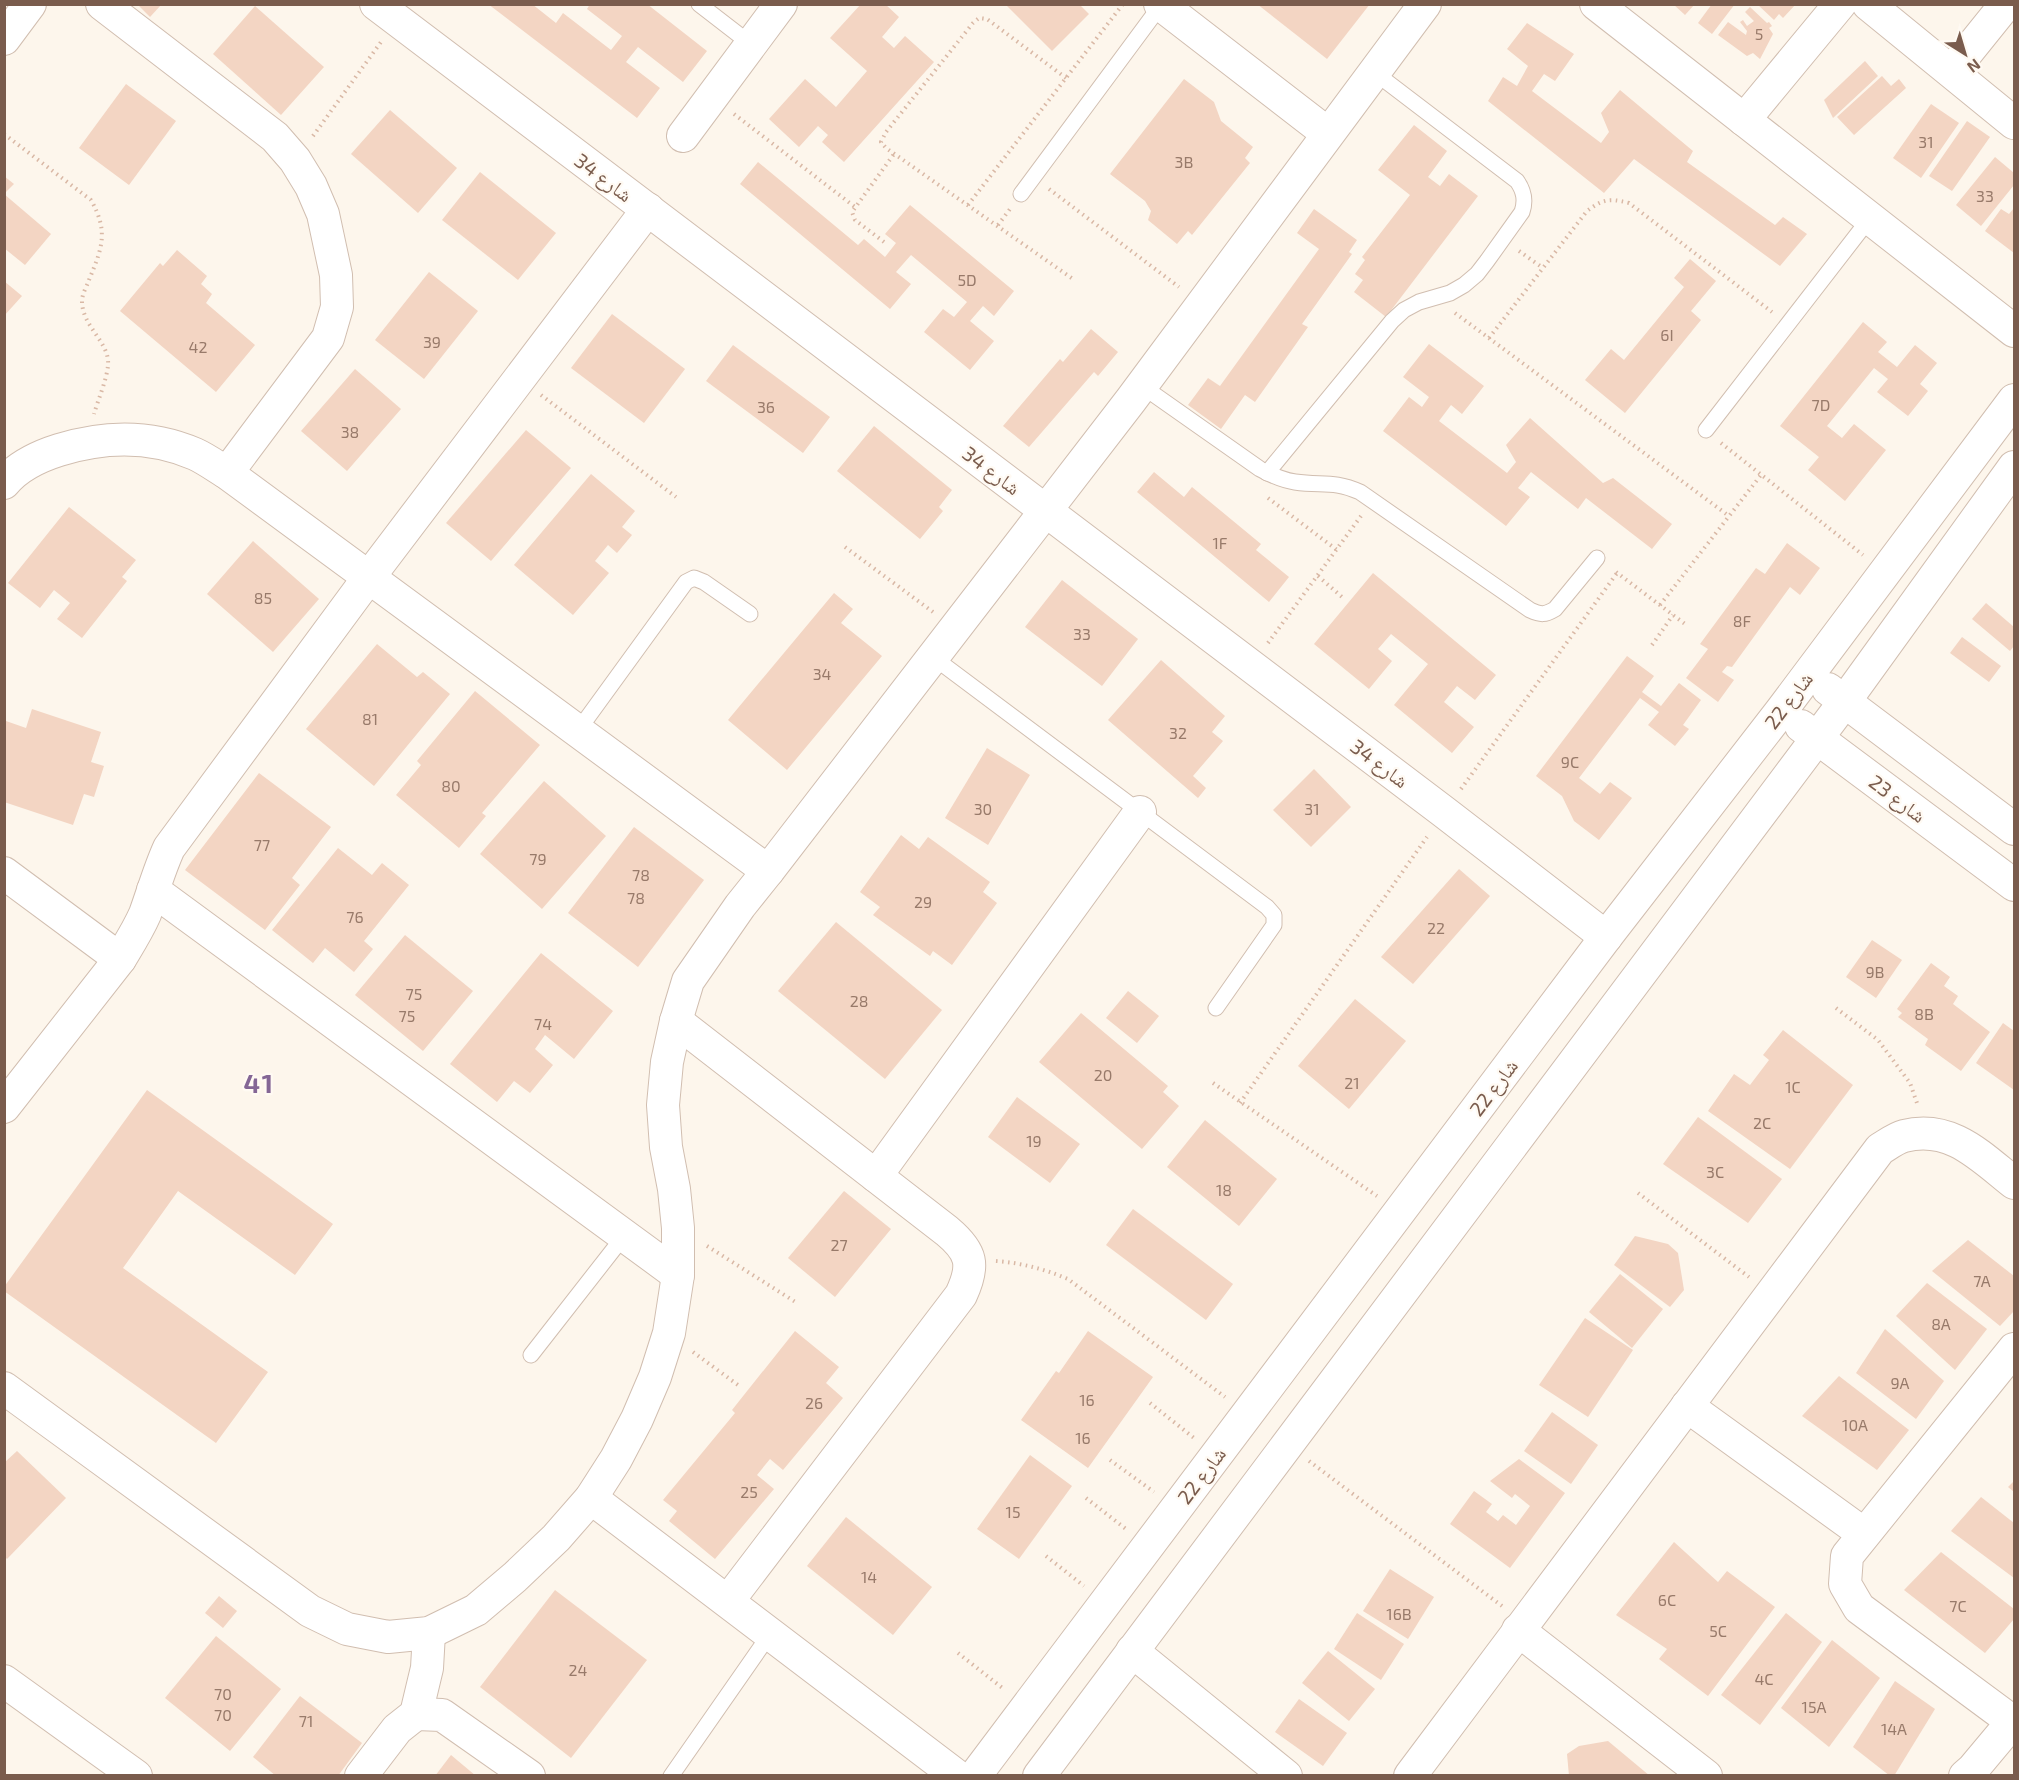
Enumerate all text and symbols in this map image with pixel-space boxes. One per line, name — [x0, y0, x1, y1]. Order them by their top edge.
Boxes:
house number: 5 — [1755, 24, 1763, 43]
north arrow — [1935, 24, 1995, 84]
text: N — [1964, 55, 1985, 77]
house number: 31 — [1918, 132, 1934, 151]
street label: شارع 34 — [569, 148, 638, 208]
house number: 3B — [1175, 152, 1193, 171]
house number: 33 — [1976, 186, 1994, 205]
house number: 5D — [957, 270, 977, 289]
house number: 6I — [1660, 325, 1674, 344]
house number: 39 — [423, 332, 441, 351]
house number: 42 — [189, 337, 207, 356]
house number: 7D — [1812, 395, 1830, 414]
house number: 36 — [757, 397, 775, 416]
house number: 38 — [341, 422, 359, 441]
street label: شارع 34 — [957, 441, 1026, 501]
house number: 1F — [1213, 533, 1228, 552]
house number: 85 — [254, 588, 272, 607]
house number: 8F — [1733, 611, 1752, 630]
house number: 33 — [1073, 624, 1091, 643]
house number: 34 — [813, 664, 832, 683]
street label: شارع 22 — [1759, 667, 1819, 734]
house number: 81 — [362, 709, 378, 728]
house number: 32 — [1169, 723, 1187, 742]
street label: شارع 34 — [1345, 734, 1414, 794]
house number: 9C — [1561, 752, 1579, 771]
street label: شارع 23 — [1864, 769, 1931, 829]
house number: 80 — [441, 776, 461, 795]
house number: 30 — [974, 799, 992, 818]
house number: 31 — [1304, 799, 1320, 818]
house number: 77 — [254, 835, 270, 854]
house number: 79 — [529, 849, 547, 868]
house number: 78 — [632, 865, 650, 884]
house number: 78 — [627, 888, 645, 907]
house number: 29 — [914, 892, 932, 911]
house number: 76 — [346, 907, 364, 926]
house number: 22 — [1427, 918, 1445, 937]
house number: 9B — [1865, 962, 1885, 981]
house number: 75 — [406, 984, 422, 1003]
house number: 28 — [850, 991, 868, 1010]
house number: 8B — [1914, 1004, 1934, 1023]
house number: 75 — [399, 1006, 415, 1025]
house number: 74 — [534, 1014, 552, 1033]
street label: شارع 22 — [1464, 1054, 1524, 1121]
house number: 20 — [1094, 1065, 1112, 1084]
district label: 41 — [244, 1067, 274, 1098]
house number: 21 — [1344, 1073, 1360, 1092]
house number: 1C — [1785, 1077, 1801, 1096]
house number: 2C — [1753, 1113, 1771, 1132]
house number: 19 — [1026, 1131, 1042, 1150]
house number: 3C — [1706, 1162, 1724, 1181]
house number: 18 — [1216, 1180, 1232, 1199]
house number: 27 — [830, 1235, 848, 1254]
house number: 7A — [1973, 1271, 1991, 1290]
house number: 8A — [1931, 1314, 1951, 1333]
house number: 9A — [1890, 1373, 1910, 1392]
house number: 16 — [1079, 1390, 1095, 1409]
house number: 26 — [805, 1393, 823, 1412]
house number: 10A — [1842, 1415, 1868, 1434]
house number: 16 — [1075, 1428, 1091, 1447]
street label: شارع 22 — [1172, 1442, 1232, 1509]
house number: 25 — [740, 1482, 758, 1501]
house number: 15 — [1006, 1502, 1020, 1521]
house number: 14 — [861, 1567, 877, 1586]
house number: 6C — [1658, 1590, 1676, 1609]
house number: 7C — [1949, 1596, 1967, 1615]
house number: 16B — [1386, 1604, 1412, 1623]
house number: 5C — [1709, 1621, 1727, 1640]
house number: 24 — [569, 1660, 588, 1679]
house number: 4C — [1755, 1669, 1773, 1688]
house number: 70 — [214, 1684, 232, 1703]
house number: 15A — [1802, 1697, 1826, 1716]
house number: 70 — [214, 1705, 232, 1724]
house number: 71 — [299, 1711, 313, 1730]
house number: 14A — [1881, 1719, 1907, 1738]

